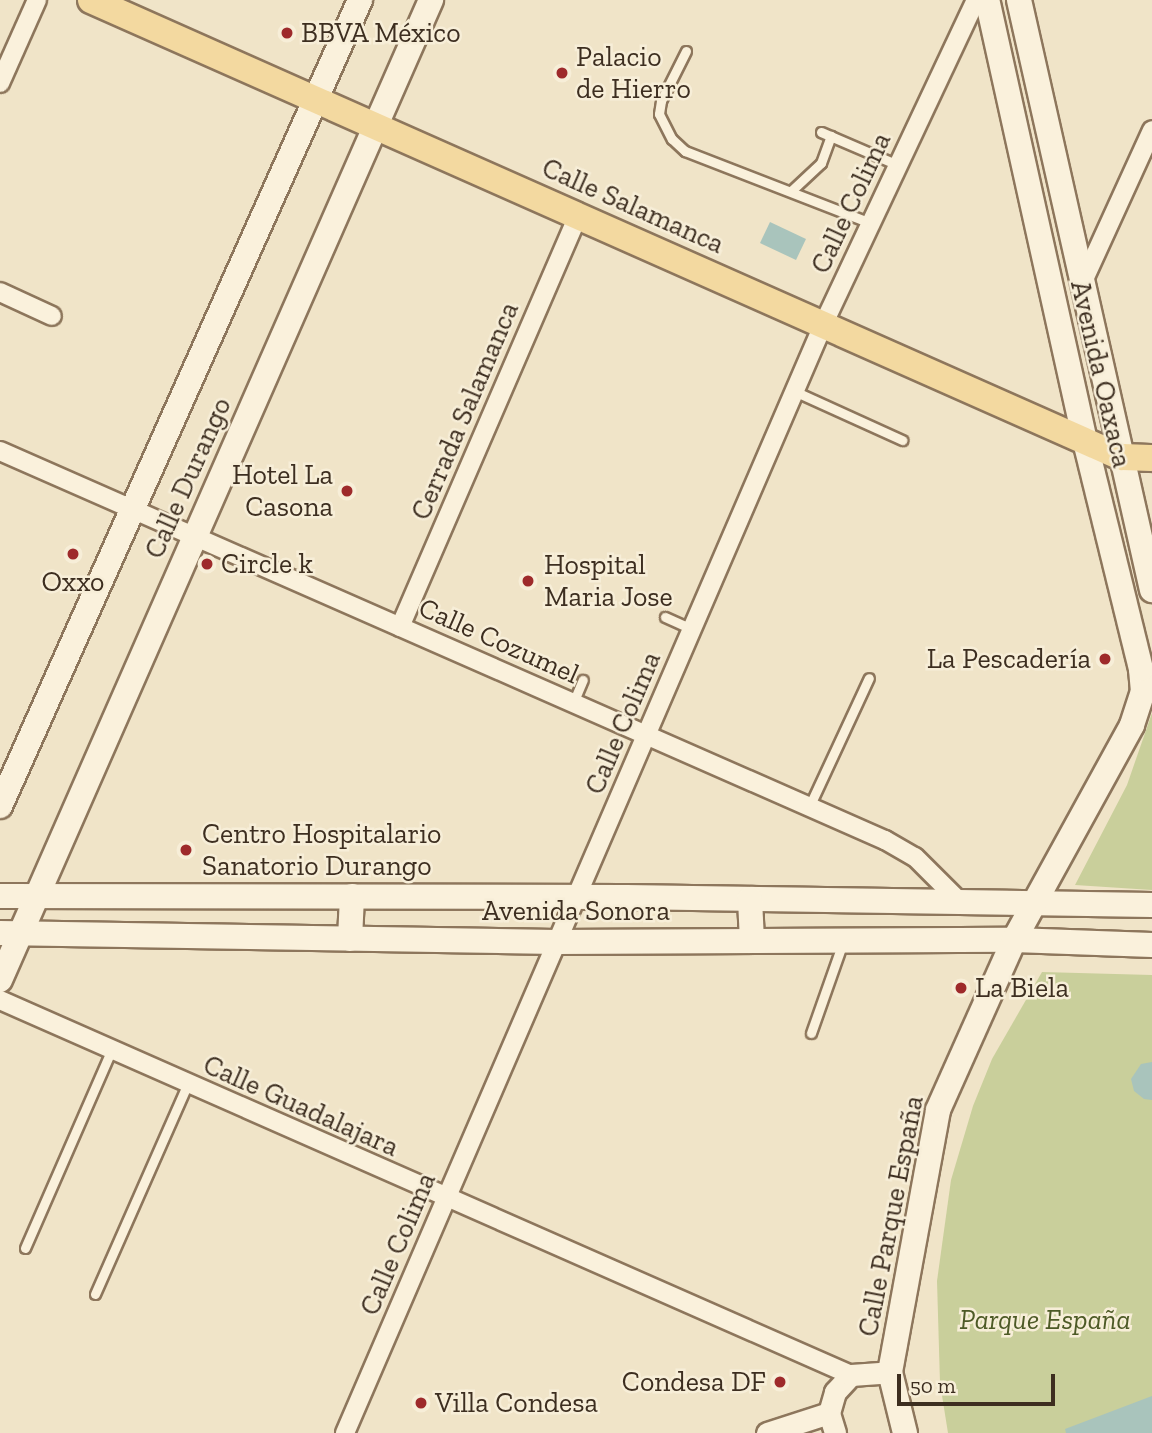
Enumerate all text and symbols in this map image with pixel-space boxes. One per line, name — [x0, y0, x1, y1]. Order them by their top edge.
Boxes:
place label: BBVA México — [301, 16, 462, 50]
marker: BBVA México — [279, 25, 295, 41]
place label: Palacio de Hierro — [576, 40, 691, 106]
marker: Palacio de Hierro — [554, 65, 570, 81]
street label: Calle Colima — [804, 127, 898, 279]
street label: Calle Salamanca — [537, 151, 729, 261]
street label: Avenida Oaxaca — [1063, 277, 1139, 471]
street label: Cerrada Salamanca — [404, 297, 526, 525]
street label: Calle Durango — [138, 392, 238, 564]
place label: Hotel La Casona — [232, 458, 333, 524]
marker: Hotel La Casona — [339, 483, 355, 499]
marker: Oxxo — [65, 546, 81, 562]
place label: Circle k — [221, 547, 313, 581]
place label: Hospital Maria Jose — [544, 548, 673, 614]
marker: Circle k — [199, 556, 215, 572]
place label: Oxxo — [42, 565, 104, 599]
marker: Hospital Maria Jose — [518, 571, 538, 591]
street label: Calle Cozumel — [414, 591, 584, 691]
place label: La Pescadería — [927, 642, 1091, 676]
street label: Calle Colima — [578, 647, 668, 799]
marker: La Pescadería — [1097, 651, 1113, 667]
place label: Centro Hospitalario Sanatorio Durango — [202, 817, 441, 883]
marker: Centro Hospitalario Sanatorio Durango — [176, 840, 196, 860]
street label: Avenida Sonora — [482, 894, 670, 928]
place label: La Biela — [975, 971, 1069, 1005]
marker: La Biela — [953, 980, 969, 996]
street label: Calle Guadalajara — [198, 1048, 404, 1164]
street label: Calle Parque España — [851, 1093, 931, 1339]
street label: Calle Colima — [353, 1168, 443, 1320]
park label: Parque España — [959, 1303, 1131, 1337]
scale bar — [900, 1360, 1058, 1404]
place label: Condesa DF — [622, 1365, 766, 1399]
text: 50 m — [910, 1373, 956, 1398]
marker: Condesa DF — [772, 1374, 788, 1390]
place label: Villa Condesa — [435, 1386, 598, 1420]
marker: Villa Condesa — [413, 1395, 429, 1411]

